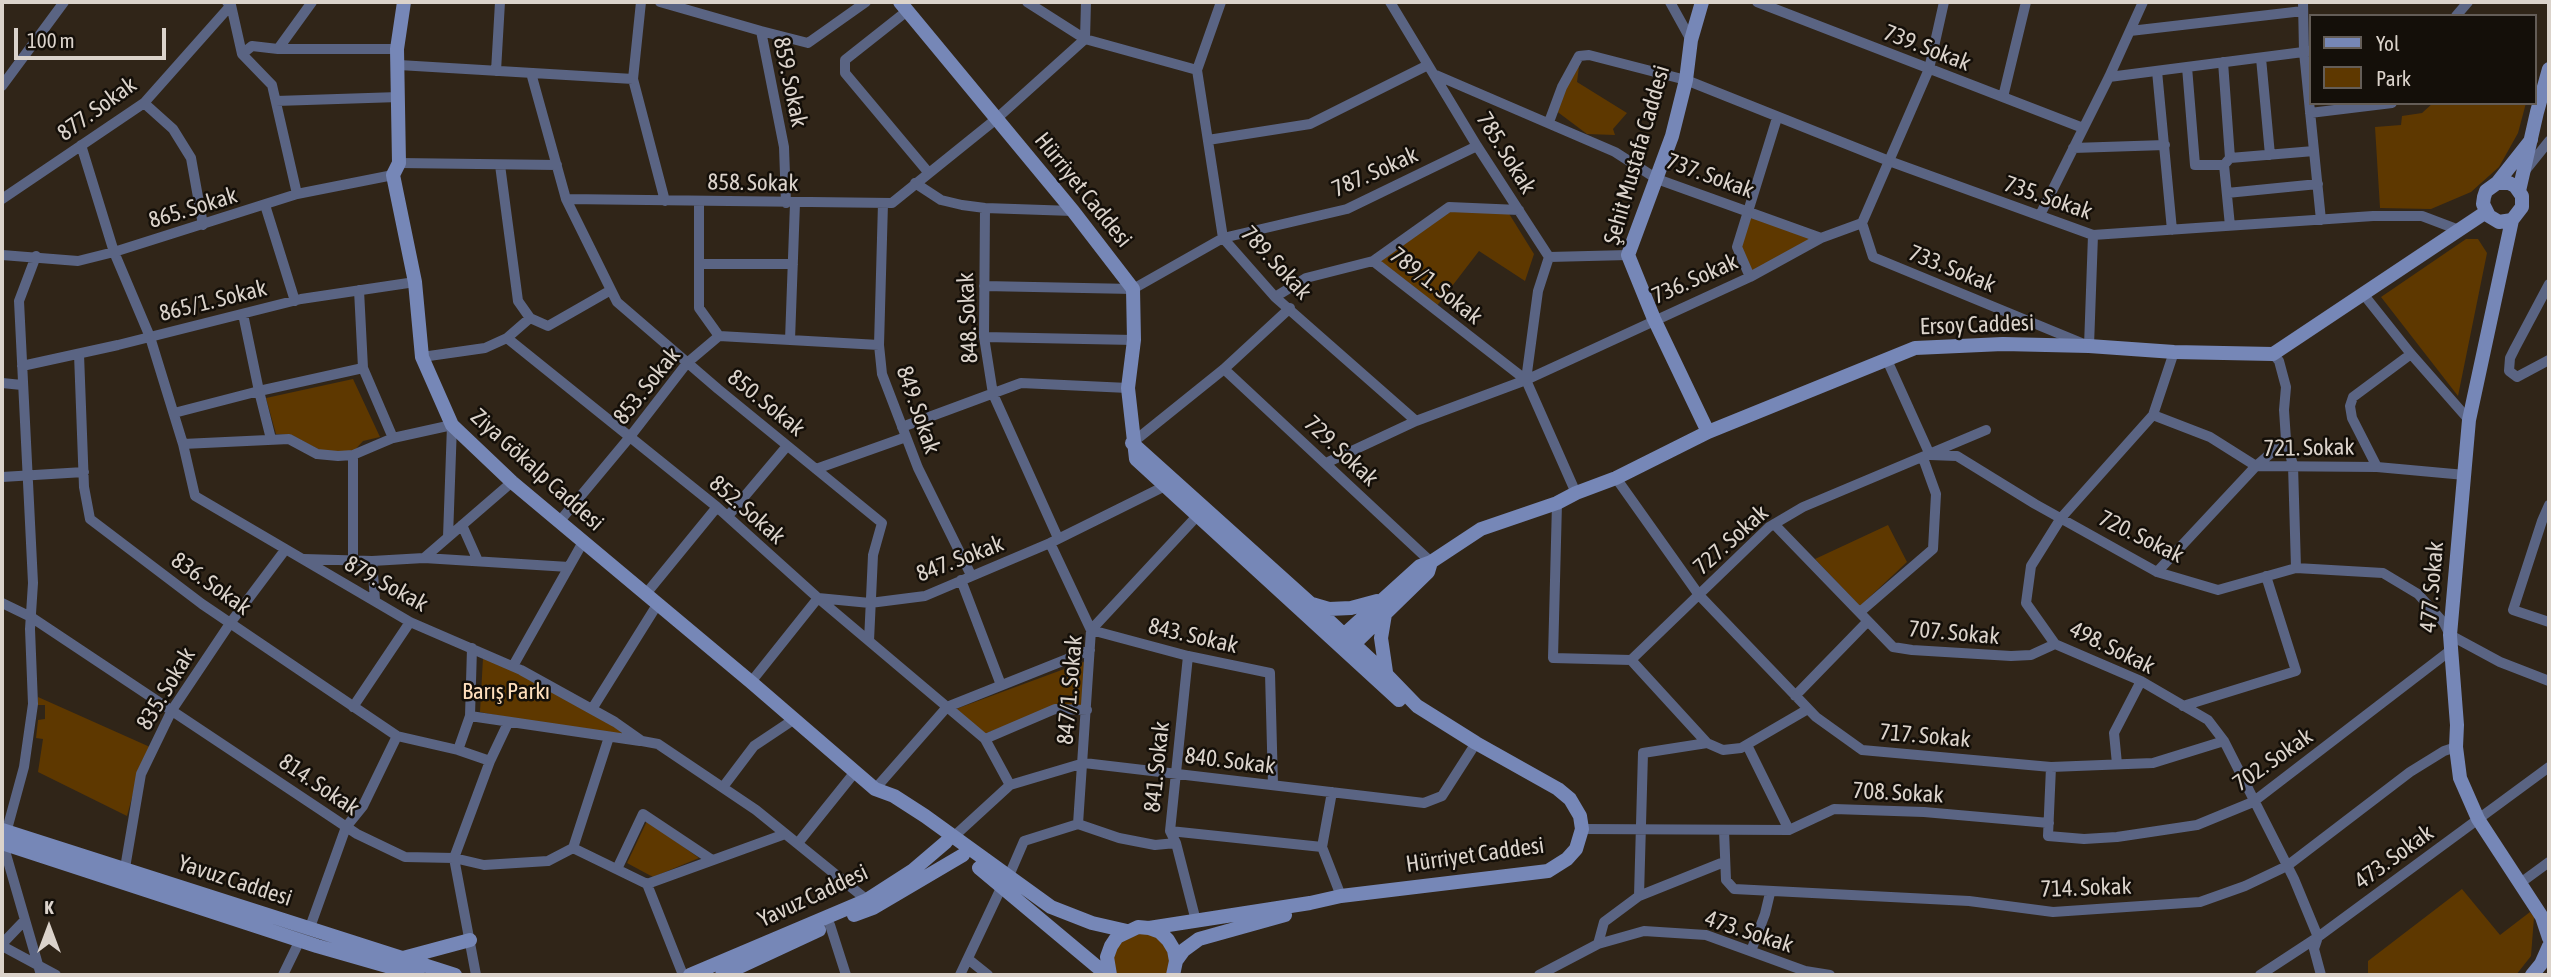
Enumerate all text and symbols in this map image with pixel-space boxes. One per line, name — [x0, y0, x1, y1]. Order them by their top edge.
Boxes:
scale bar — [18, 14, 170, 58]
legend — [2310, 14, 2537, 105]
street label: 739. Sokak — [1880, 19, 1974, 77]
text: 100 m — [27, 28, 75, 52]
text: Yol — [2376, 31, 2400, 55]
street label: 859. Sokak — [767, 35, 813, 129]
street label: Şehit Mustafa Caddesi — [1598, 62, 1676, 248]
text: Park — [2376, 66, 2411, 90]
street label: 877. Sokak — [52, 71, 142, 147]
street label: 785. Sokak — [1470, 107, 1542, 199]
street label: Hürriyet Caddesi — [1028, 127, 1138, 253]
street label: 787. Sokak — [1328, 141, 1422, 203]
street label: 737. Sokak — [1662, 147, 1758, 205]
street label: 858. Sokak — [707, 168, 799, 198]
street label: 735. Sokak — [2000, 170, 2096, 226]
street label: 865. Sokak — [145, 181, 241, 235]
street label: 789. Sokak — [1235, 220, 1317, 306]
street label: 733. Sokak — [1905, 239, 1999, 299]
street label: 789/1. Sokak — [1384, 241, 1488, 331]
street label: 736. Sokak — [1648, 248, 1742, 310]
street label: 848. Sokak — [952, 272, 984, 364]
street label: 865/1. Sokak — [156, 274, 270, 328]
street label: Ersoy Caddesi — [1919, 309, 2035, 341]
street label: 853. Sokak — [608, 342, 686, 430]
street label: 849. Sokak — [890, 362, 946, 458]
street label: 850. Sokak — [722, 364, 810, 442]
street label: Ziya Gökalp Caddesi — [465, 403, 609, 537]
street label: 729. Sokak — [1298, 410, 1384, 492]
street label: 721. Sokak — [2263, 433, 2355, 463]
street label: 852. Sokak — [704, 470, 790, 550]
street label: 727. Sokak — [1688, 499, 1774, 581]
street label: 720. Sokak — [2094, 505, 2188, 569]
street label: 847. Sokak — [913, 530, 1007, 588]
street label: 477. Sokak — [2414, 540, 2450, 634]
street label: 836. Sokak — [166, 547, 256, 621]
street label: 879. Sokak — [339, 550, 433, 618]
street label: 843. Sokak — [1146, 612, 1240, 660]
street label: 707. Sokak — [1907, 615, 2001, 651]
street label: 498. Sokak — [2065, 616, 2159, 680]
street label: 847/1. Sokak — [1051, 634, 1089, 746]
street label: 835. Sokak — [131, 643, 201, 735]
park label: Barış Parkı — [462, 678, 550, 706]
street label: 717. Sokak — [1878, 718, 1972, 754]
street label: 841. Sokak — [1139, 720, 1175, 814]
street label: 702. Sokak — [2228, 723, 2318, 797]
street label: 840. Sokak — [1183, 742, 1277, 780]
street label: 814. Sokak — [274, 748, 364, 822]
street label: 708. Sokak — [1852, 777, 1944, 809]
street label: 473. Sokak — [2349, 819, 2439, 895]
street label: Hürriyet Caddesi — [1404, 832, 1546, 878]
street label: Yavuz Caddesi — [174, 850, 296, 912]
street label: Yavuz Caddesi — [754, 859, 872, 933]
street label: 714. Sokak — [2040, 873, 2132, 903]
north arrow — [14, 893, 84, 963]
text: K — [44, 896, 54, 918]
street label: 473. Sokak — [1701, 905, 1797, 959]

